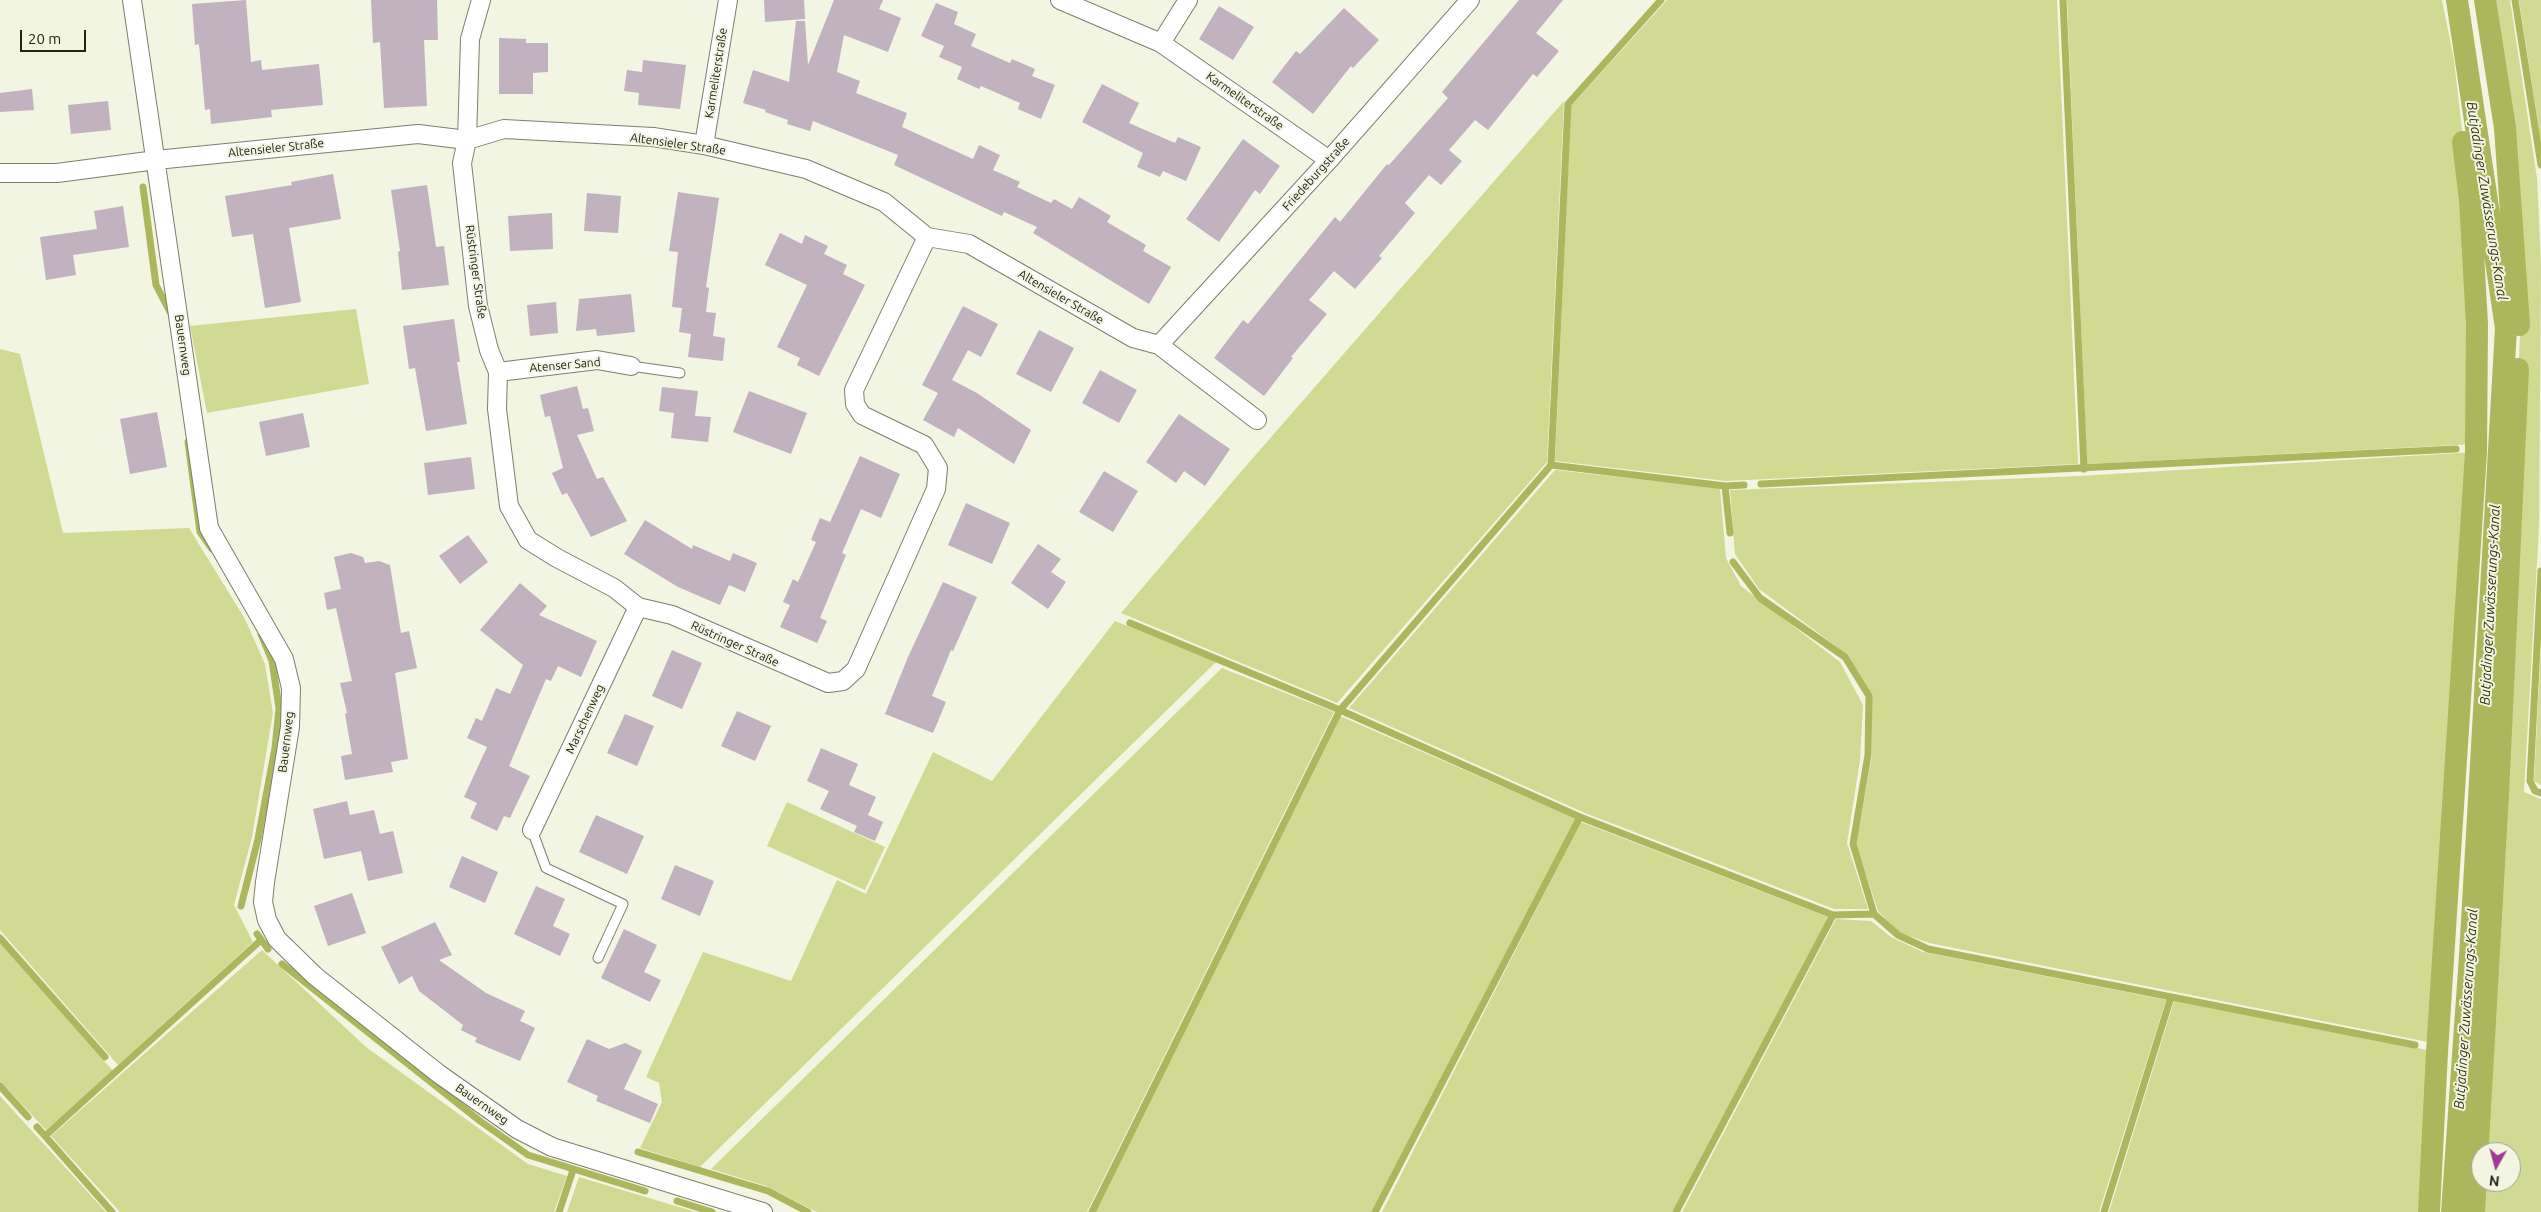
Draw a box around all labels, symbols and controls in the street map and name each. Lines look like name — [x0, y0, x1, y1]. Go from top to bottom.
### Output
scale bar — [22, 20, 89, 52]
street label: Karmeliterstraße — [702, 27, 730, 119]
text: 20 m — [28, 30, 61, 47]
street label: Karmeliterstraße — [1203, 69, 1287, 133]
water label: Butjadinger Zuwässerungs-Kanal — [2463, 100, 2511, 302]
street label: Altensieler Straße — [629, 130, 727, 158]
street label: Friedeburgstraße — [1279, 134, 1353, 214]
street label: Altensieler Straße — [227, 136, 325, 160]
street label: Rüstringer Straße — [462, 224, 490, 320]
street label: Altensieler Straße — [1016, 267, 1106, 327]
street label: Bauernweg — [172, 314, 194, 376]
street label: Atenser Sand — [529, 355, 601, 375]
water label: Butjadinger Zuwässerungs-Kanal — [2476, 504, 2504, 706]
street label: Rüstringer Straße — [689, 618, 781, 670]
street label: Marschenweg — [563, 682, 607, 756]
street label: Bauernweg — [275, 711, 297, 773]
water label: Butjadinger Zuwässerungs-Kanal — [2451, 908, 2481, 1110]
street label: Bauernweg — [453, 1080, 511, 1128]
north arrow — [2471, 1142, 2521, 1192]
text: N — [2488, 1172, 2500, 1189]

